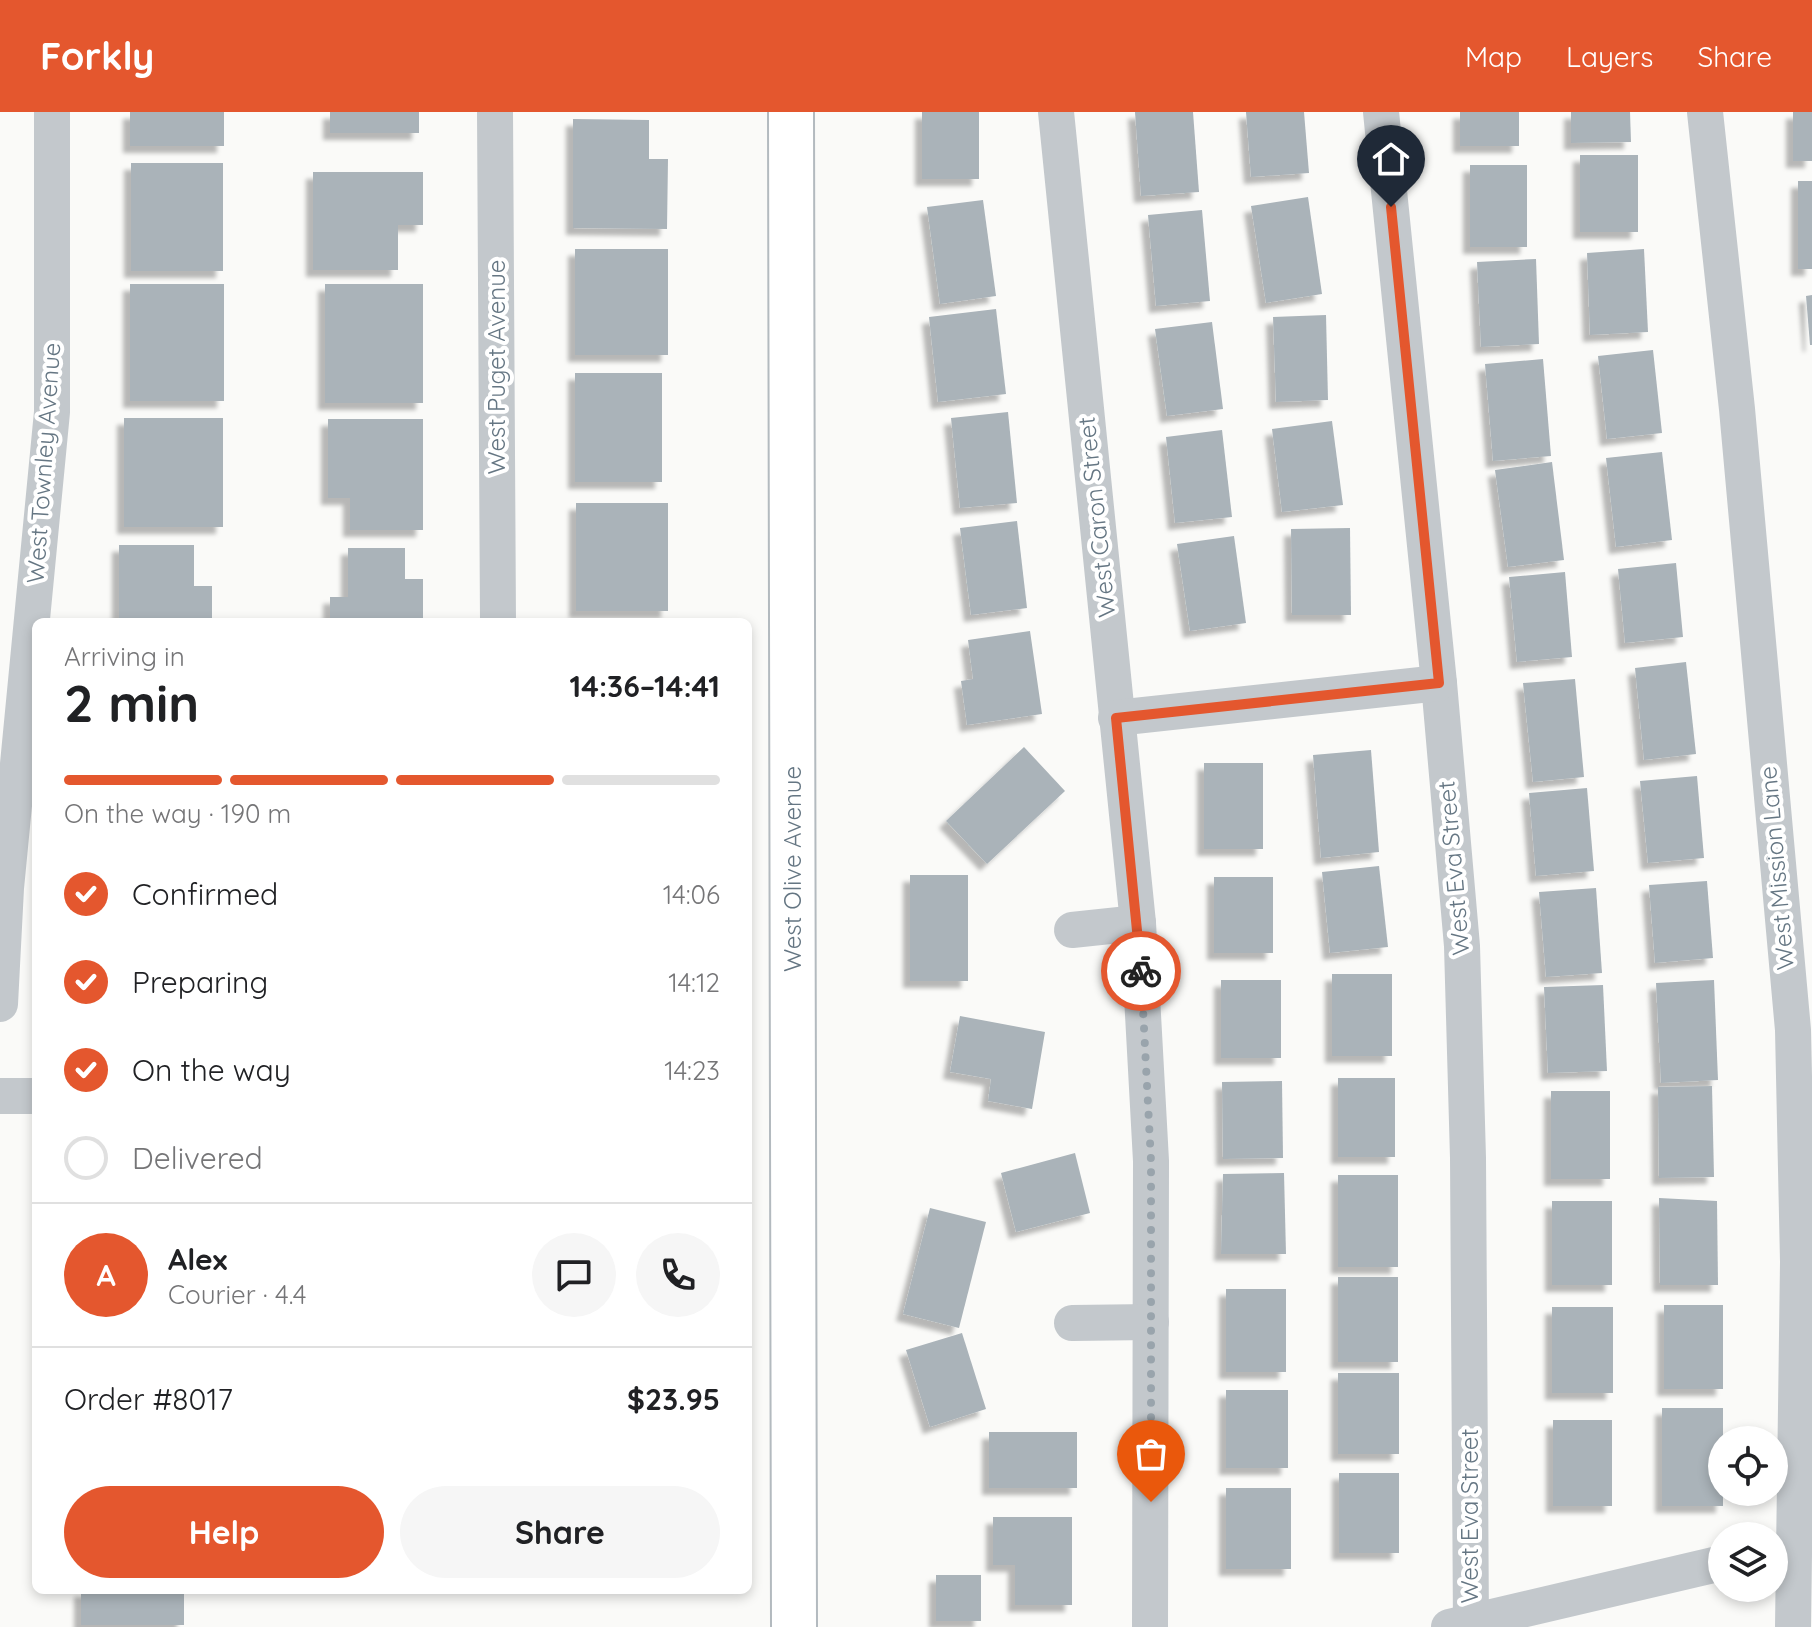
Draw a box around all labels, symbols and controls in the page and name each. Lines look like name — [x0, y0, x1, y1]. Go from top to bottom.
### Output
text: Forkly — [40, 32, 154, 80]
text: Map — [1465, 39, 1522, 74]
text: Layers — [1566, 39, 1653, 74]
text: Share — [1697, 39, 1772, 74]
pin — [1357, 125, 1425, 207]
icon: home — [1369, 137, 1413, 181]
street label: West Puget Avenue — [481, 260, 511, 474]
street label: West Townley Avenue — [20, 342, 66, 584]
street label: West Caron Street — [1071, 415, 1121, 619]
text: Arriving in — [64, 640, 185, 673]
text: 14:36–14:41 — [570, 667, 720, 705]
text: 2 min — [64, 670, 199, 735]
street label: West Mission Lane — [1752, 765, 1800, 971]
street label: West Olive Avenue — [777, 766, 807, 972]
street label: West Eva Street — [1430, 780, 1476, 957]
text: On the way · 190 m — [64, 797, 291, 830]
icon: check — [64, 872, 108, 916]
text: Confirmed — [132, 875, 278, 913]
text: 14:06 — [663, 878, 720, 911]
courier — [1101, 931, 1181, 1011]
icon: bike — [1119, 949, 1163, 993]
icon: check — [64, 960, 108, 1004]
text: Preparing — [132, 963, 268, 1001]
text: 14:12 — [668, 966, 720, 999]
icon: check — [64, 1048, 108, 1092]
text: On the way — [132, 1051, 291, 1089]
text: 14:23 — [664, 1054, 720, 1087]
text: Delivered — [132, 1139, 263, 1177]
button: chat — [532, 1233, 616, 1317]
button: phone — [636, 1233, 720, 1317]
text: Alex — [168, 1240, 227, 1278]
text: A — [96, 1256, 116, 1294]
text: Courier · 4.4 — [168, 1278, 306, 1311]
text: Order #8017 — [64, 1380, 233, 1418]
text: $23.95 — [627, 1380, 720, 1418]
pin — [1117, 1420, 1185, 1502]
map controls — [1708, 1426, 1788, 1602]
button: locate — [1708, 1426, 1788, 1506]
street label: West Eva Street — [1454, 1429, 1484, 1603]
icon: bag — [1129, 1432, 1173, 1476]
button: Help — [64, 1486, 384, 1578]
button: Share — [400, 1486, 720, 1578]
button: layers — [1708, 1522, 1788, 1602]

